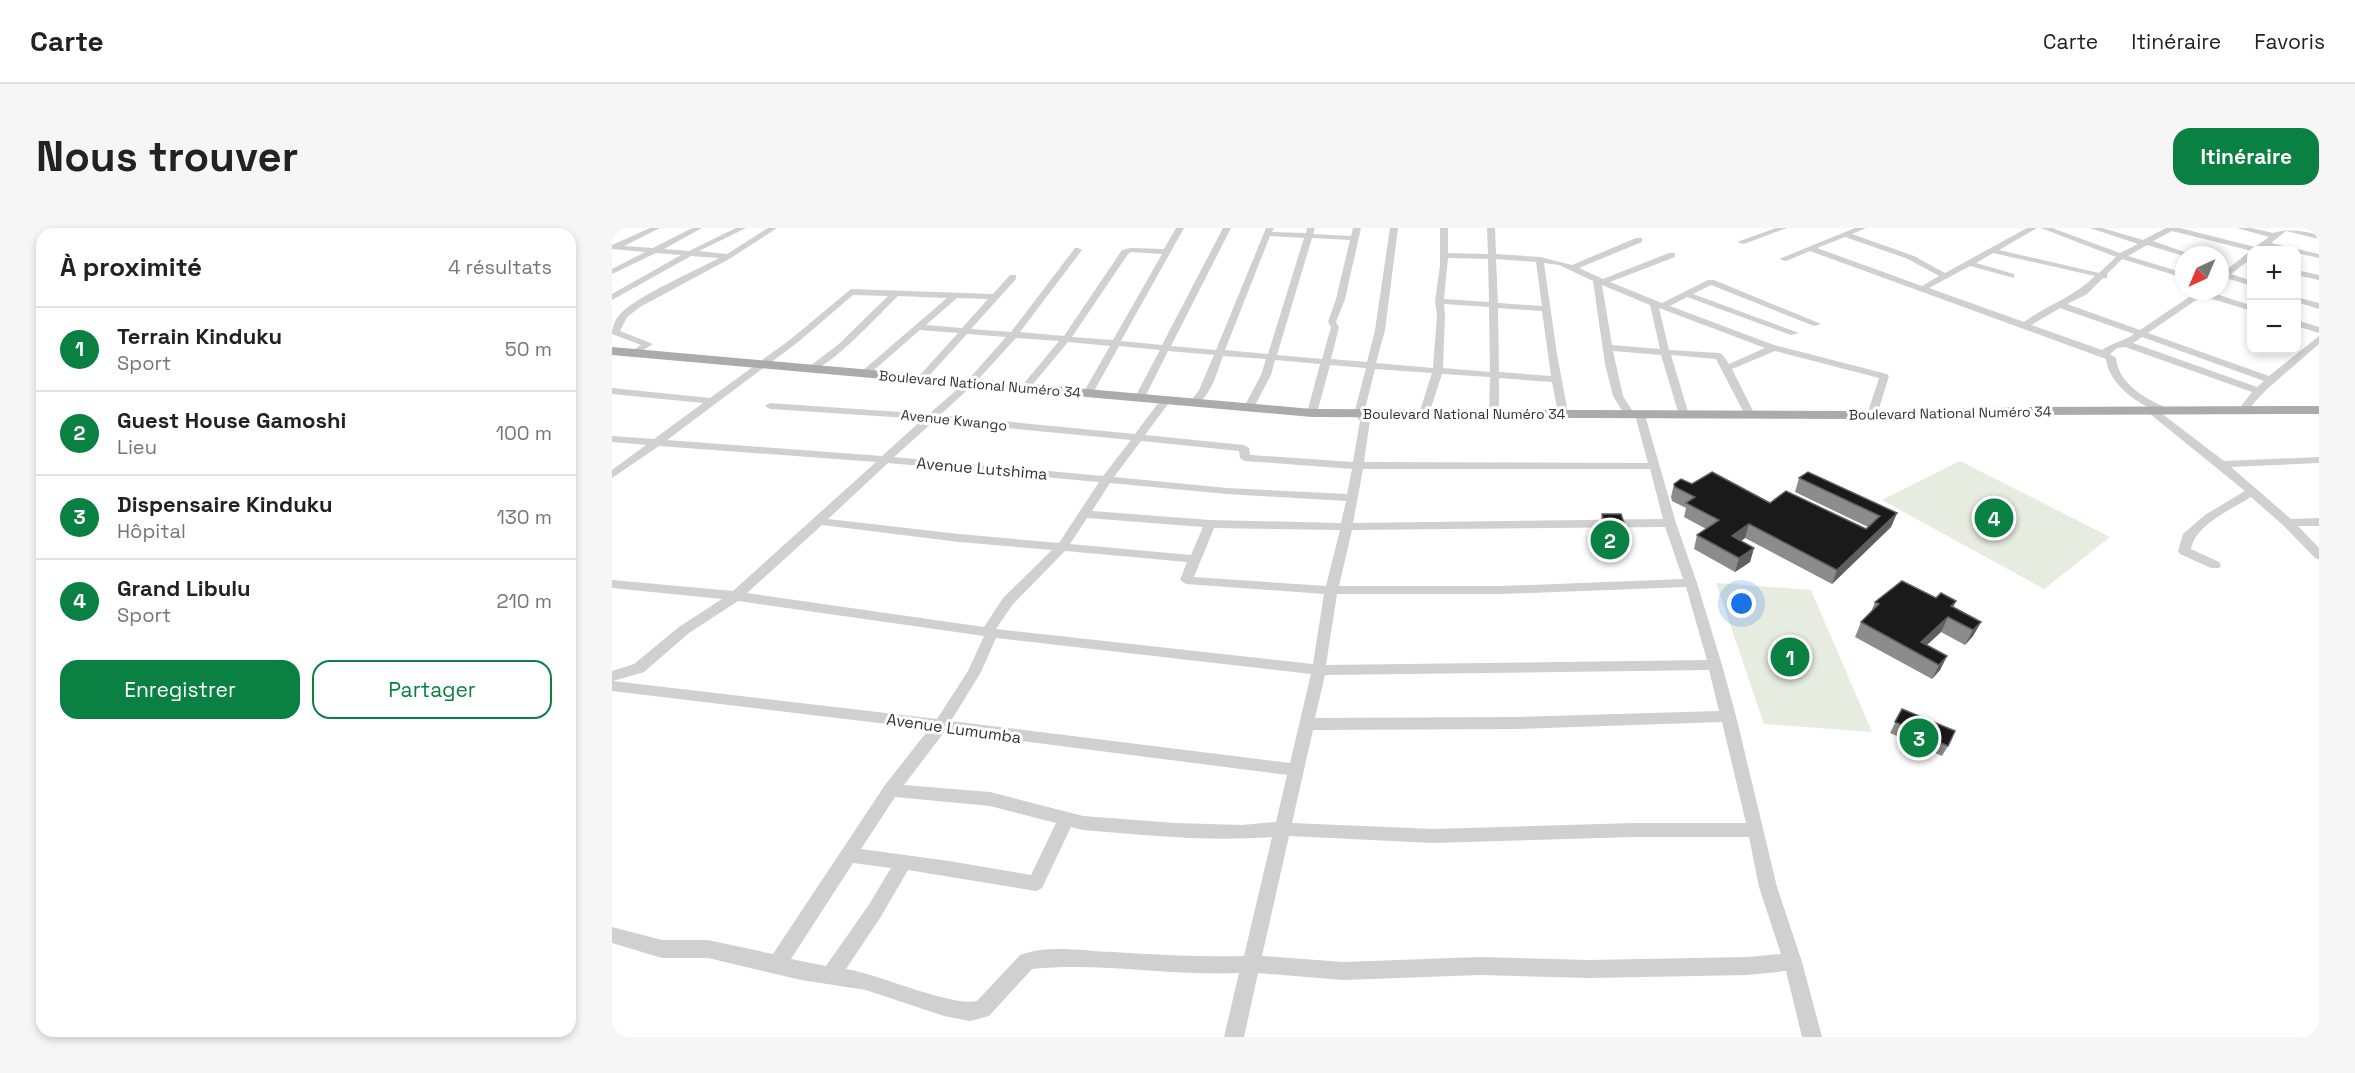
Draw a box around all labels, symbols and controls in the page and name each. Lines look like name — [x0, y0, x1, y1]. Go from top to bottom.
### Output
text: Carte — [30, 23, 104, 59]
text: Carte — [2043, 28, 2098, 55]
text: Itinéraire — [2131, 28, 2221, 55]
text: Favoris — [2254, 28, 2325, 55]
button: Itinéraire — [2173, 128, 2319, 185]
text: Nous trouver — [36, 130, 298, 183]
north arrow — [2175, 246, 2229, 300]
map controls — [2247, 246, 2301, 354]
button: + — [2247, 246, 2301, 300]
text: À proximité — [60, 250, 202, 284]
text: 4 résultats — [448, 254, 552, 280]
button: − — [2247, 300, 2301, 354]
text: Terrain Kinduku — [117, 322, 282, 350]
text: 1 — [75, 336, 84, 362]
text: 50 m — [505, 336, 552, 362]
text: Sport — [117, 350, 171, 376]
street label: Boulevard National Numéro 34 — [878, 366, 1082, 402]
street label: Boulevard National Numéro 34 — [1849, 402, 2052, 424]
street label: Avenue Kwango — [900, 405, 1008, 435]
street label: Boulevard National Numéro 34 — [1363, 405, 1566, 423]
text: Guest House Gamoshi — [117, 406, 346, 434]
text: 2 — [74, 420, 85, 446]
text: 100 m — [496, 420, 552, 446]
text: Lieu — [117, 434, 157, 460]
street label: Avenue Lutshima — [916, 452, 1048, 485]
text: Dispensaire Kinduku — [117, 490, 333, 518]
pin: 4 — [1974, 496, 2014, 540]
text: 3 — [73, 504, 86, 530]
text: 130 m — [496, 504, 552, 530]
text: Hôpital — [117, 518, 186, 544]
pin: 2 — [1590, 518, 1630, 562]
text: Grand Libulu — [117, 574, 251, 602]
text: 4 — [73, 588, 86, 614]
text: 210 m — [496, 588, 552, 614]
your location — [1727, 589, 1756, 618]
text: Sport — [117, 602, 171, 628]
pin: 1 — [1770, 634, 1810, 680]
button: Enregistrer — [60, 660, 300, 719]
button: Partager — [312, 660, 552, 719]
street label: Avenue Lumumba — [885, 709, 1023, 748]
pin: 3 — [1900, 716, 1938, 760]

